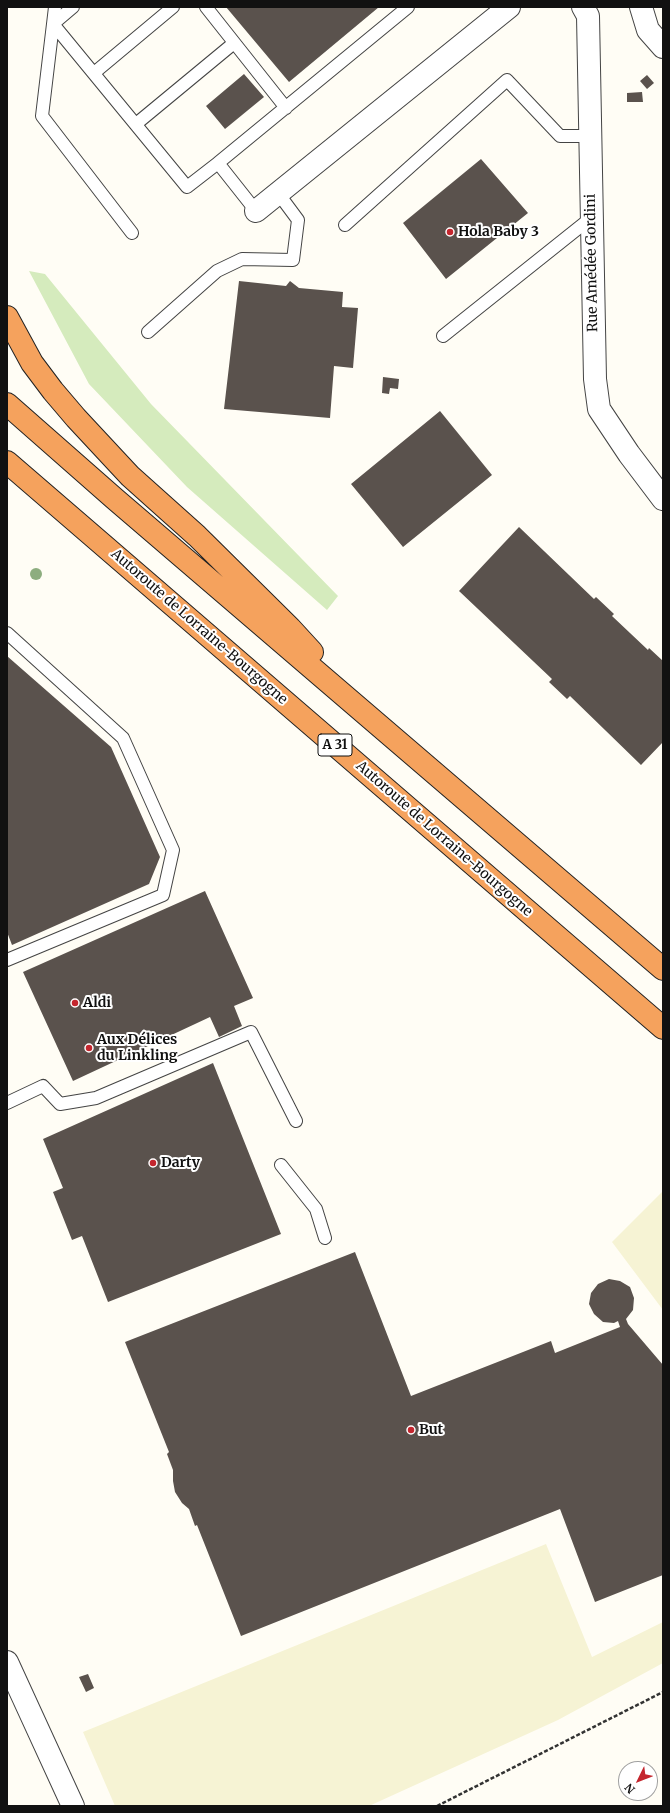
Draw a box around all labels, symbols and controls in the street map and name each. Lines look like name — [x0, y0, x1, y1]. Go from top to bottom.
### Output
street label: Rue Amédée Gordini — [582, 194, 602, 332]
place label: Hola Baby 3 — [458, 224, 539, 240]
marker: Hola Baby 3 — [445, 227, 455, 237]
street label: Autoroute de Lorraine-Bourgogne — [107, 546, 291, 708]
road number: A 31 — [318, 734, 352, 756]
street label: Autoroute de Lorraine-Bourgogne — [352, 758, 536, 920]
place label: Aldi — [83, 995, 111, 1011]
marker: Aldi — [70, 998, 80, 1008]
place label: Aux Délices du Linkling — [97, 1032, 178, 1064]
marker: Aux Délices du Linkling — [84, 1043, 94, 1053]
place label: Darty — [161, 1155, 200, 1171]
marker: Darty — [148, 1158, 158, 1168]
place label: But — [419, 1422, 443, 1438]
marker: But — [406, 1425, 416, 1435]
north arrow — [618, 1761, 658, 1801]
text: N — [622, 1781, 638, 1796]

